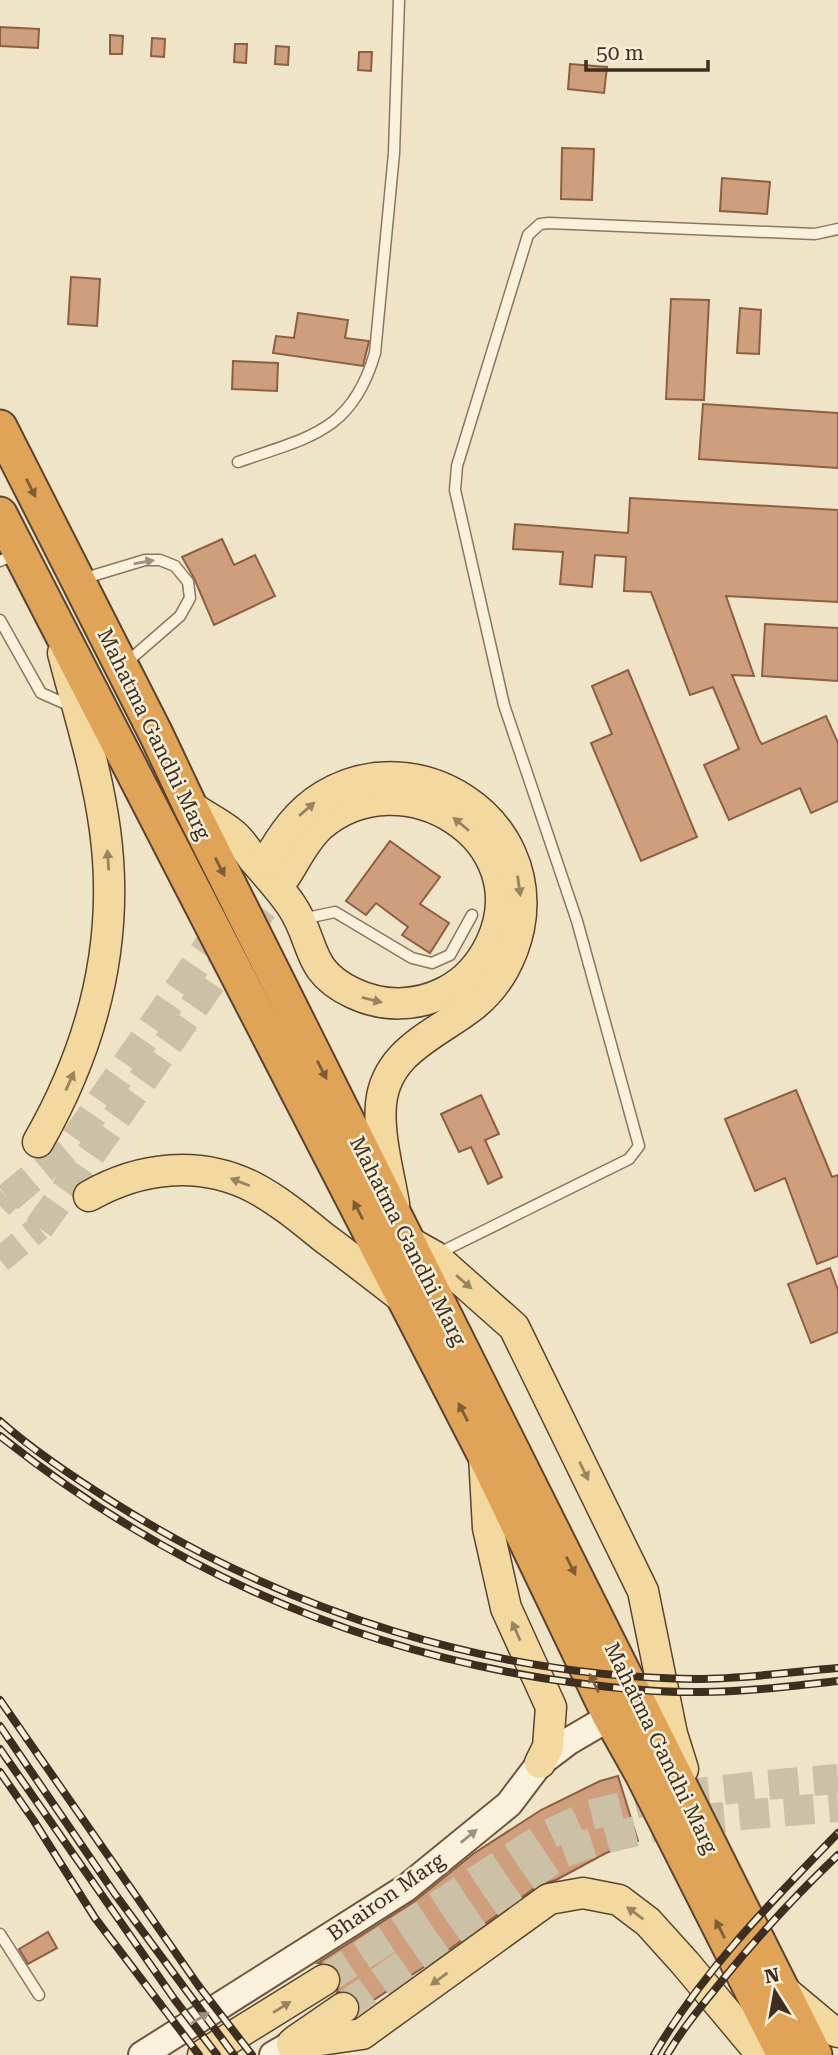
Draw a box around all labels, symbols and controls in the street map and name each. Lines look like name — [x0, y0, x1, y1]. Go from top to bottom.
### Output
scale bar — [586, 28, 708, 72]
text: 50 m — [596, 41, 644, 65]
one-way arrow — [25, 478, 37, 498]
one-way arrow — [133, 556, 155, 567]
street label: Mahatma Gandhi Marg — [92, 625, 216, 843]
one-way arrow — [298, 802, 315, 817]
one-way arrow — [452, 816, 470, 832]
one-way arrow — [102, 848, 113, 870]
one-way arrow — [215, 857, 226, 877]
one-way arrow — [513, 875, 524, 897]
one-way arrow — [361, 995, 383, 1006]
one-way arrow — [317, 1060, 328, 1080]
one-way arrow — [64, 1071, 75, 1092]
street label: Mahatma Gandhi Marg — [345, 1132, 471, 1350]
one-way arrow — [230, 1177, 251, 1188]
one-way arrow — [353, 1199, 365, 1219]
one-way arrow — [455, 1274, 472, 1289]
one-way arrow — [457, 1402, 468, 1422]
one-way arrow — [579, 1461, 590, 1481]
one-way arrow — [566, 1556, 577, 1576]
one-way arrow — [510, 1621, 522, 1641]
street label: Mahatma Gandhi Marg — [599, 1639, 723, 1857]
one-way arrow — [588, 1673, 600, 1693]
one-way arrow — [460, 1829, 478, 1844]
street label: Bhairon Marg — [323, 1848, 449, 1946]
one-way arrow — [627, 1905, 645, 1920]
one-way arrow — [715, 1919, 726, 1939]
north arrow — [740, 1957, 810, 2027]
text: N — [762, 1963, 782, 1988]
one-way arrow — [430, 1971, 448, 1985]
one-way arrow — [273, 2001, 292, 2014]
one-way arrow — [190, 2012, 210, 2025]

